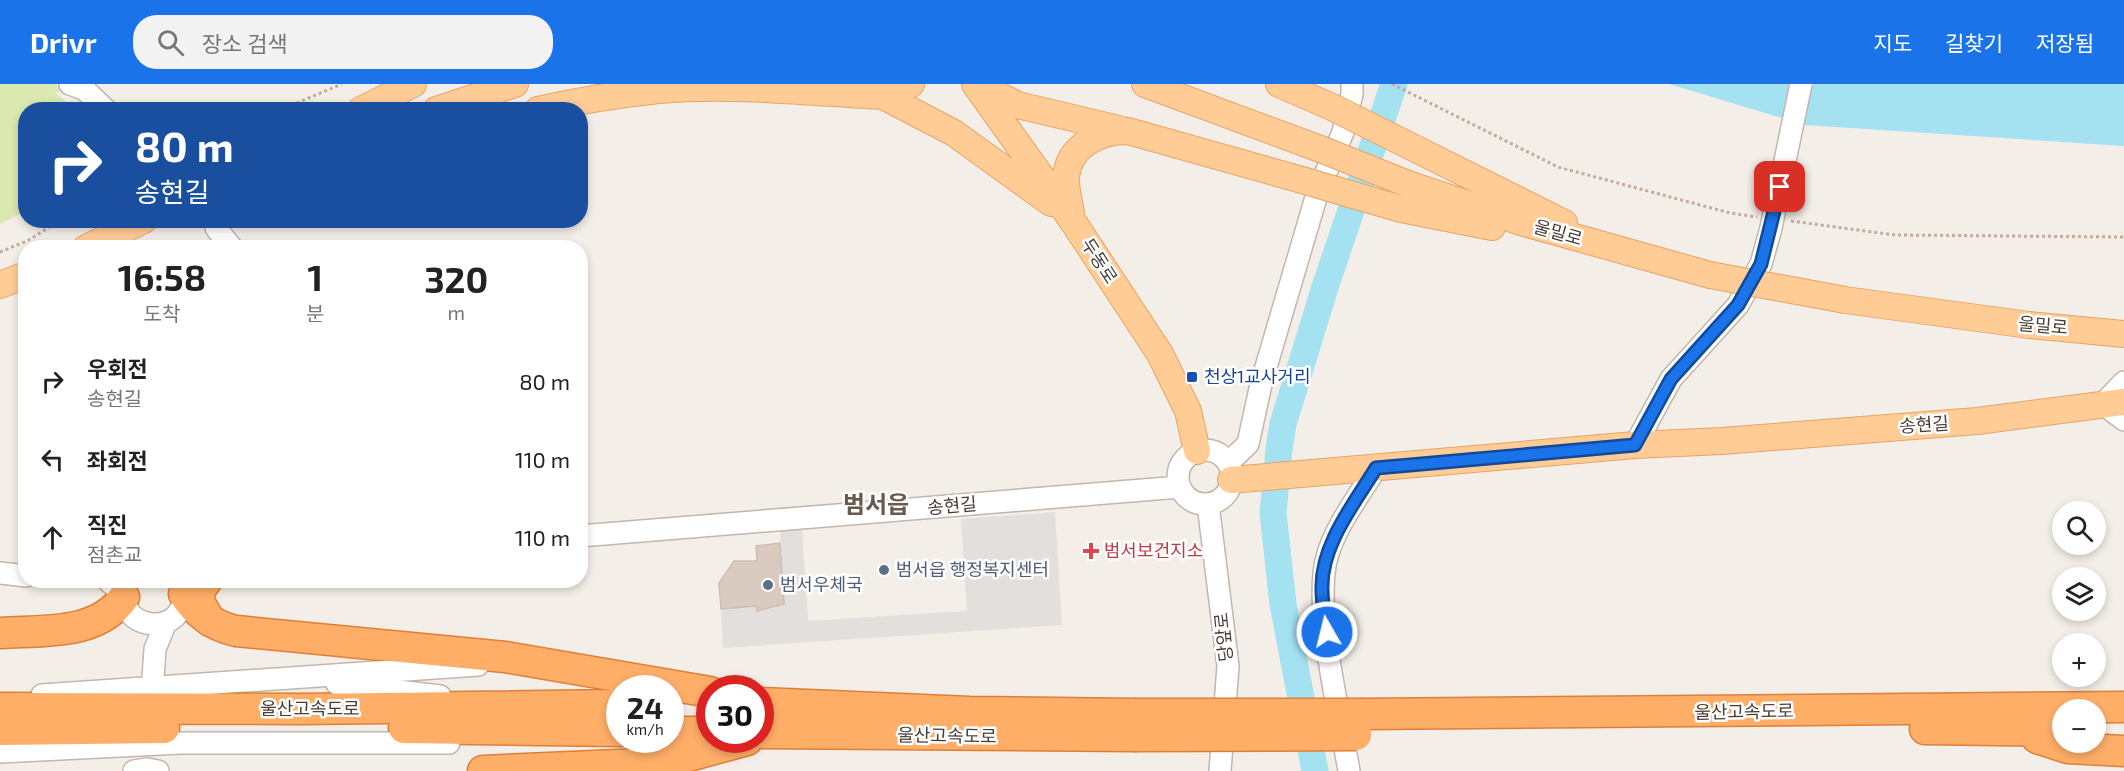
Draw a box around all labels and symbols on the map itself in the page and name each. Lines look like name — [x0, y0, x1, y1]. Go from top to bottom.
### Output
pin — [1754, 161, 1805, 212]
street label: 울밀로 — [1531, 215, 1585, 249]
street label: 두동로 — [1077, 234, 1123, 287]
street label: 울밀로 — [2017, 312, 2069, 338]
place label: 천상1교사거리 — [1204, 365, 1311, 387]
marker: 천상1교사거리 — [1185, 370, 1199, 384]
street label: 송현길 — [1898, 411, 1949, 437]
district label: 범서읍 — [843, 489, 909, 518]
street label: 송현길 — [926, 492, 978, 518]
place label: 범서보건지소 — [1104, 539, 1203, 561]
marker: 범서보건지소 — [1082, 542, 1100, 560]
place label: 범서읍 행정복지센터 — [896, 558, 1049, 580]
marker: 범서읍 행정복지센터 — [877, 563, 891, 577]
place label: 범서우체국 — [780, 573, 863, 595]
marker: 범서우체국 — [761, 578, 775, 592]
position arrow — [1295, 600, 1359, 664]
street label: 당앞로 — [1209, 611, 1237, 663]
speed limit sign: 30 — [696, 675, 774, 753]
street label: 울산고속도로 — [260, 697, 360, 719]
street label: 울산고속도로 — [1694, 699, 1794, 723]
street label: 울산고속도로 — [897, 723, 997, 747]

